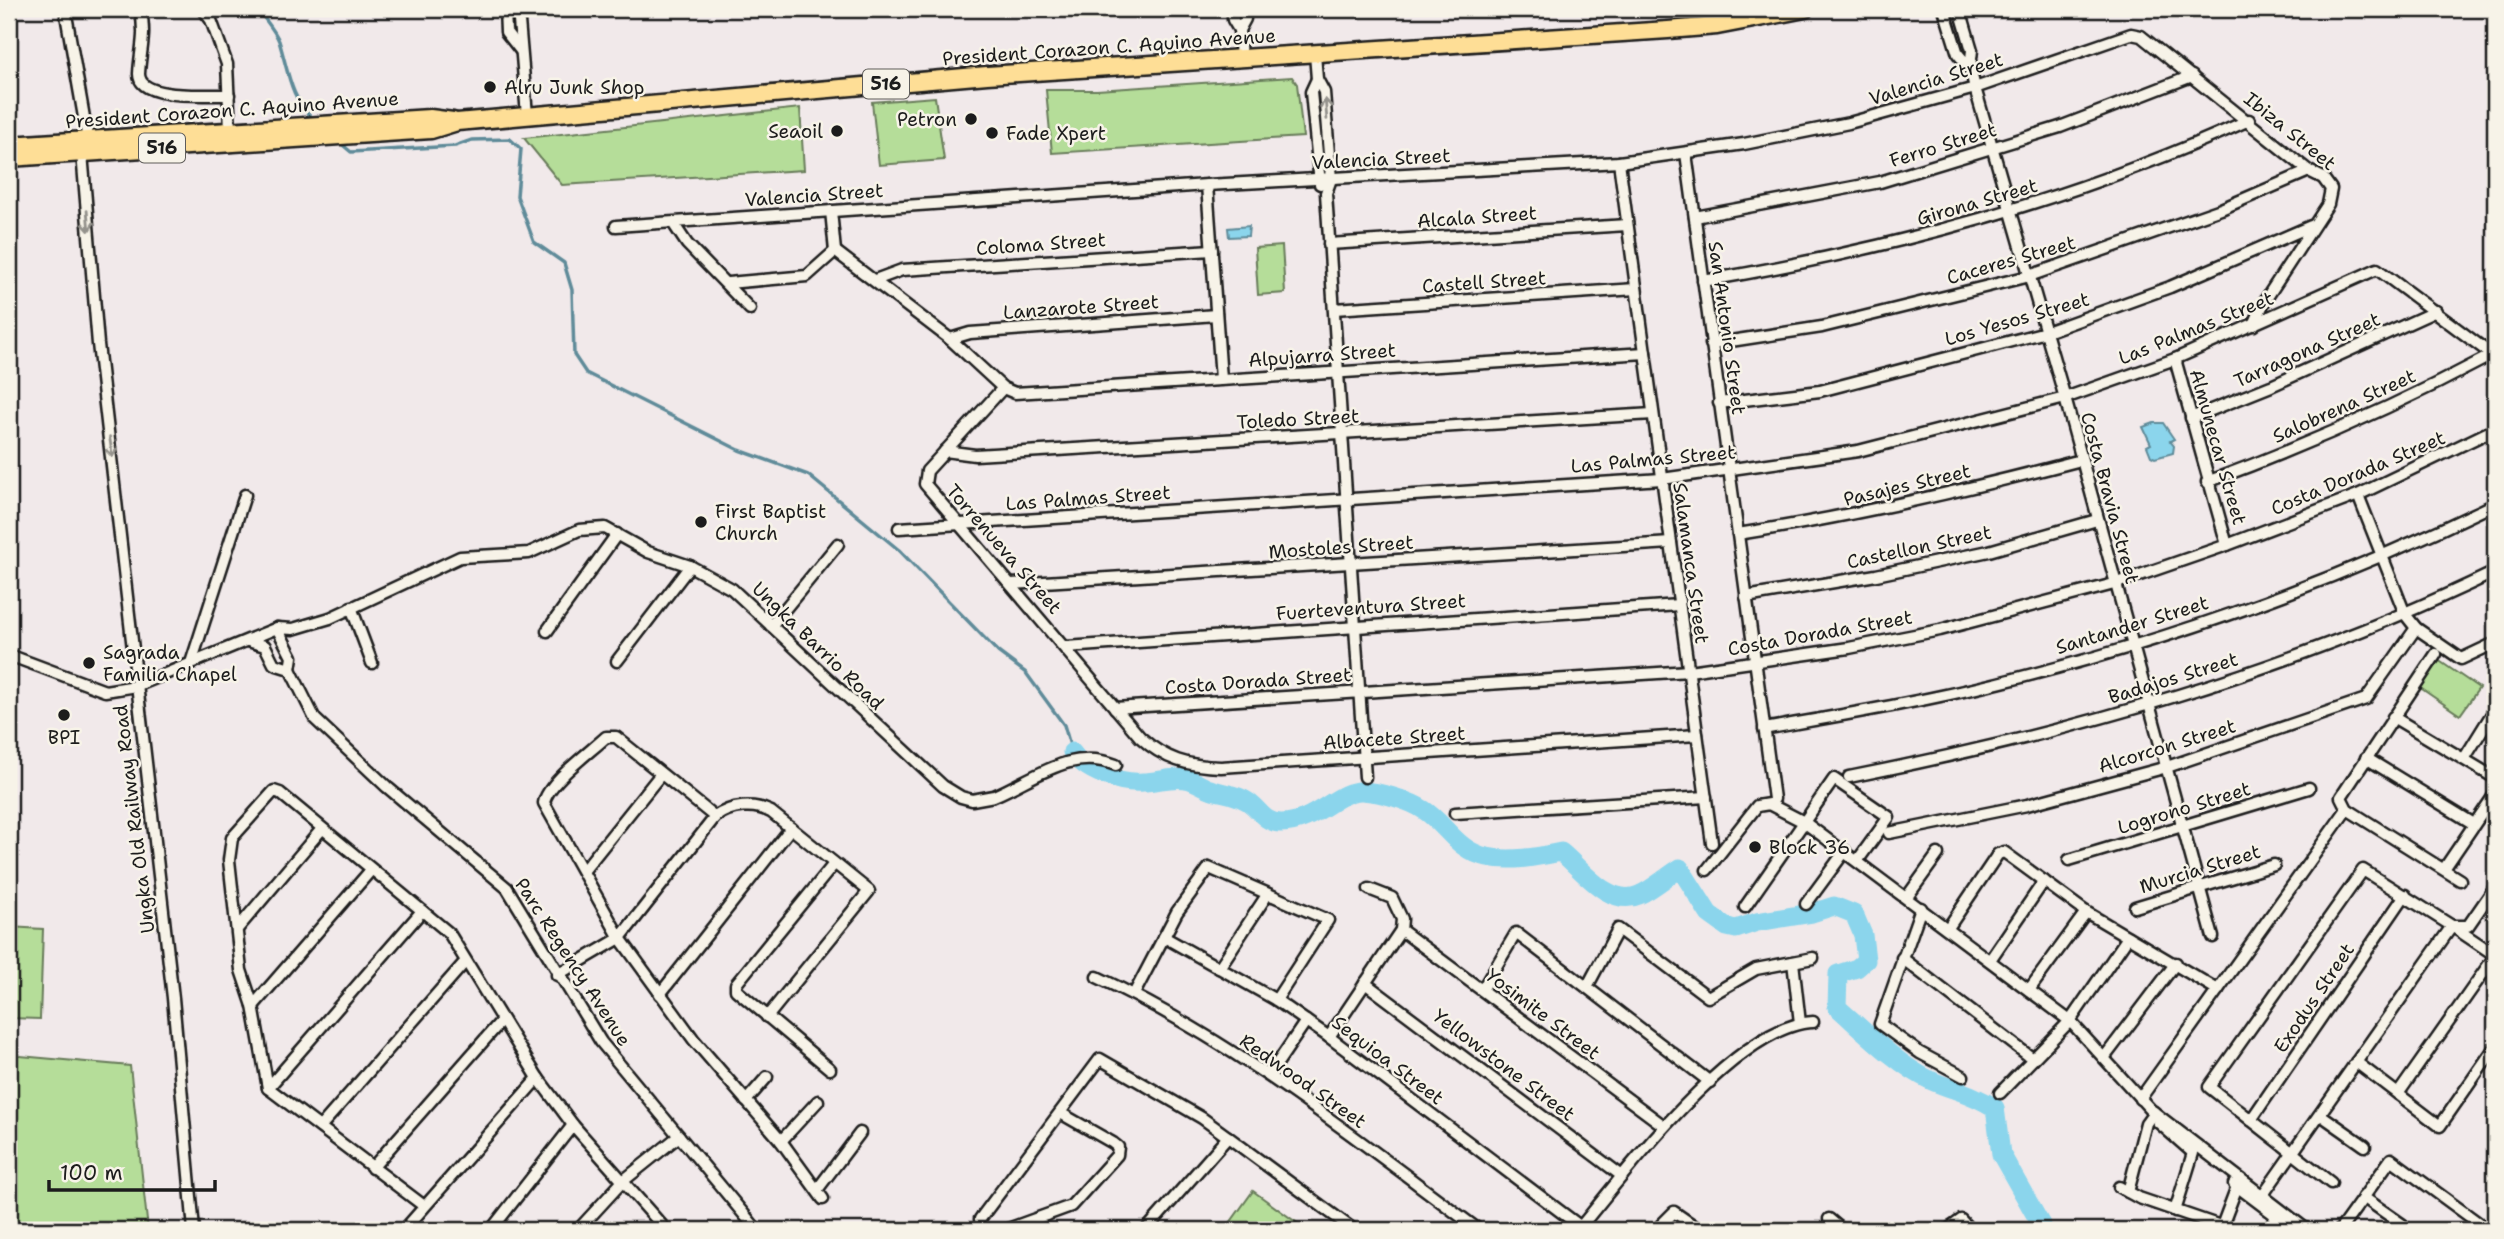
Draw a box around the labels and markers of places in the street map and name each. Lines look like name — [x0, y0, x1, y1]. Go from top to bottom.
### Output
place label: Alru Junk Shop — [504, 75, 644, 100]
marker: Alru Junk Shop — [482, 79, 498, 95]
place label: Petron — [897, 107, 957, 132]
marker: Petron — [963, 111, 979, 127]
place label: Seaoil — [768, 119, 823, 144]
place label: Fade Xpert — [1006, 121, 1106, 146]
marker: Seaoil — [829, 123, 845, 139]
marker: Fade Xpert — [984, 125, 1000, 141]
place label: First Baptist Church — [715, 499, 826, 546]
marker: First Baptist Church — [693, 514, 709, 530]
place label: Sagrada Familia Chapel — [103, 640, 237, 687]
marker: Sagrada Familia Chapel — [81, 655, 97, 671]
marker: BPI — [56, 707, 72, 723]
place label: BPI — [48, 725, 80, 750]
place label: Block 36 — [1769, 835, 1850, 860]
marker: Block 36 — [1747, 839, 1763, 855]

